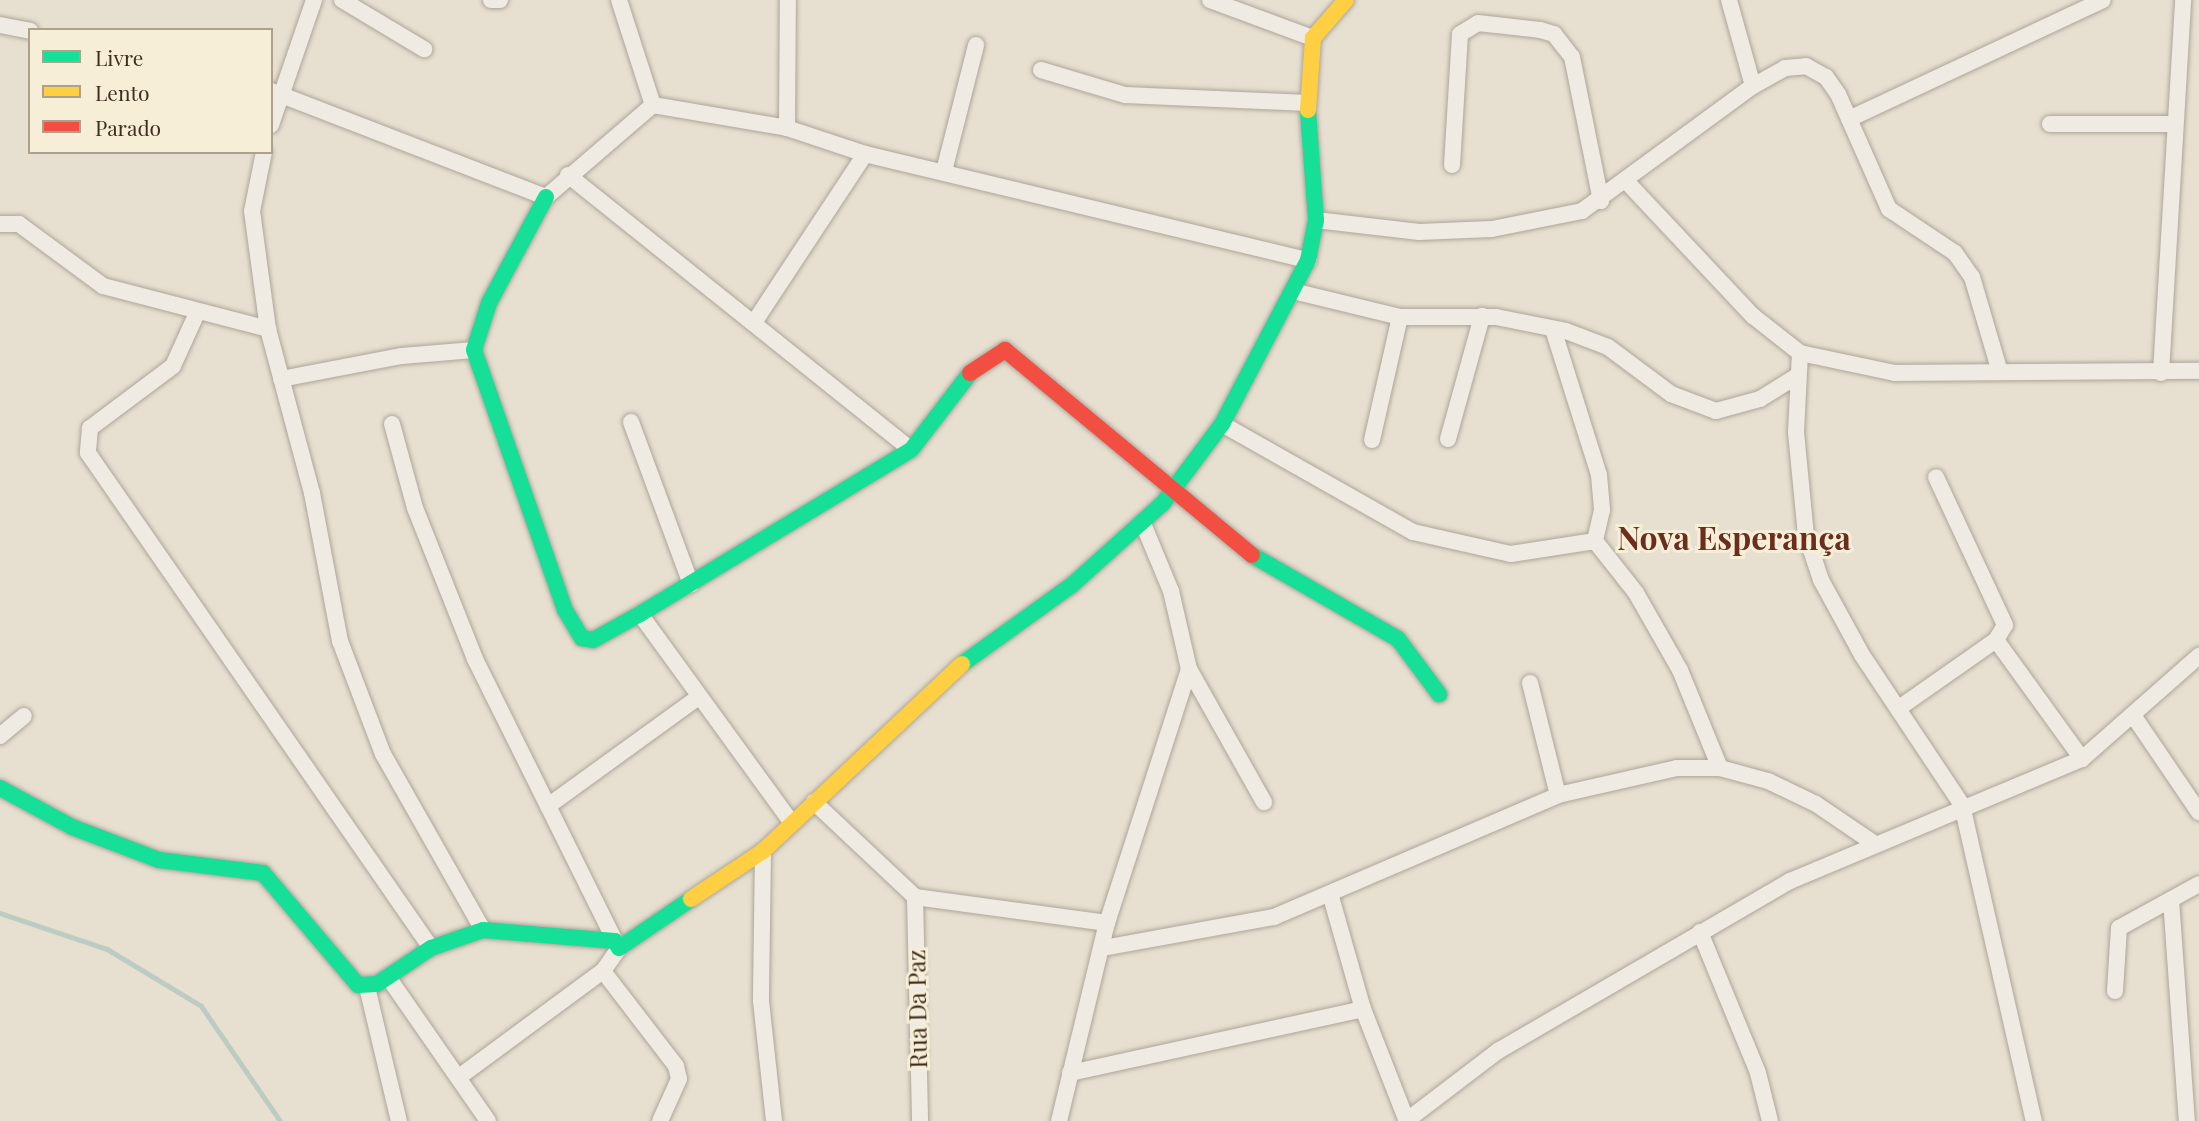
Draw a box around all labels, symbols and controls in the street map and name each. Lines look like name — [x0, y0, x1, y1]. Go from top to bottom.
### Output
legend — [28, 28, 273, 154]
text: Livre — [95, 43, 143, 71]
text: Lento — [95, 78, 149, 106]
text: Parado — [95, 113, 161, 141]
district label: Nova Esperança — [1617, 518, 1851, 556]
street label: Rua Da Paz — [902, 949, 932, 1069]

